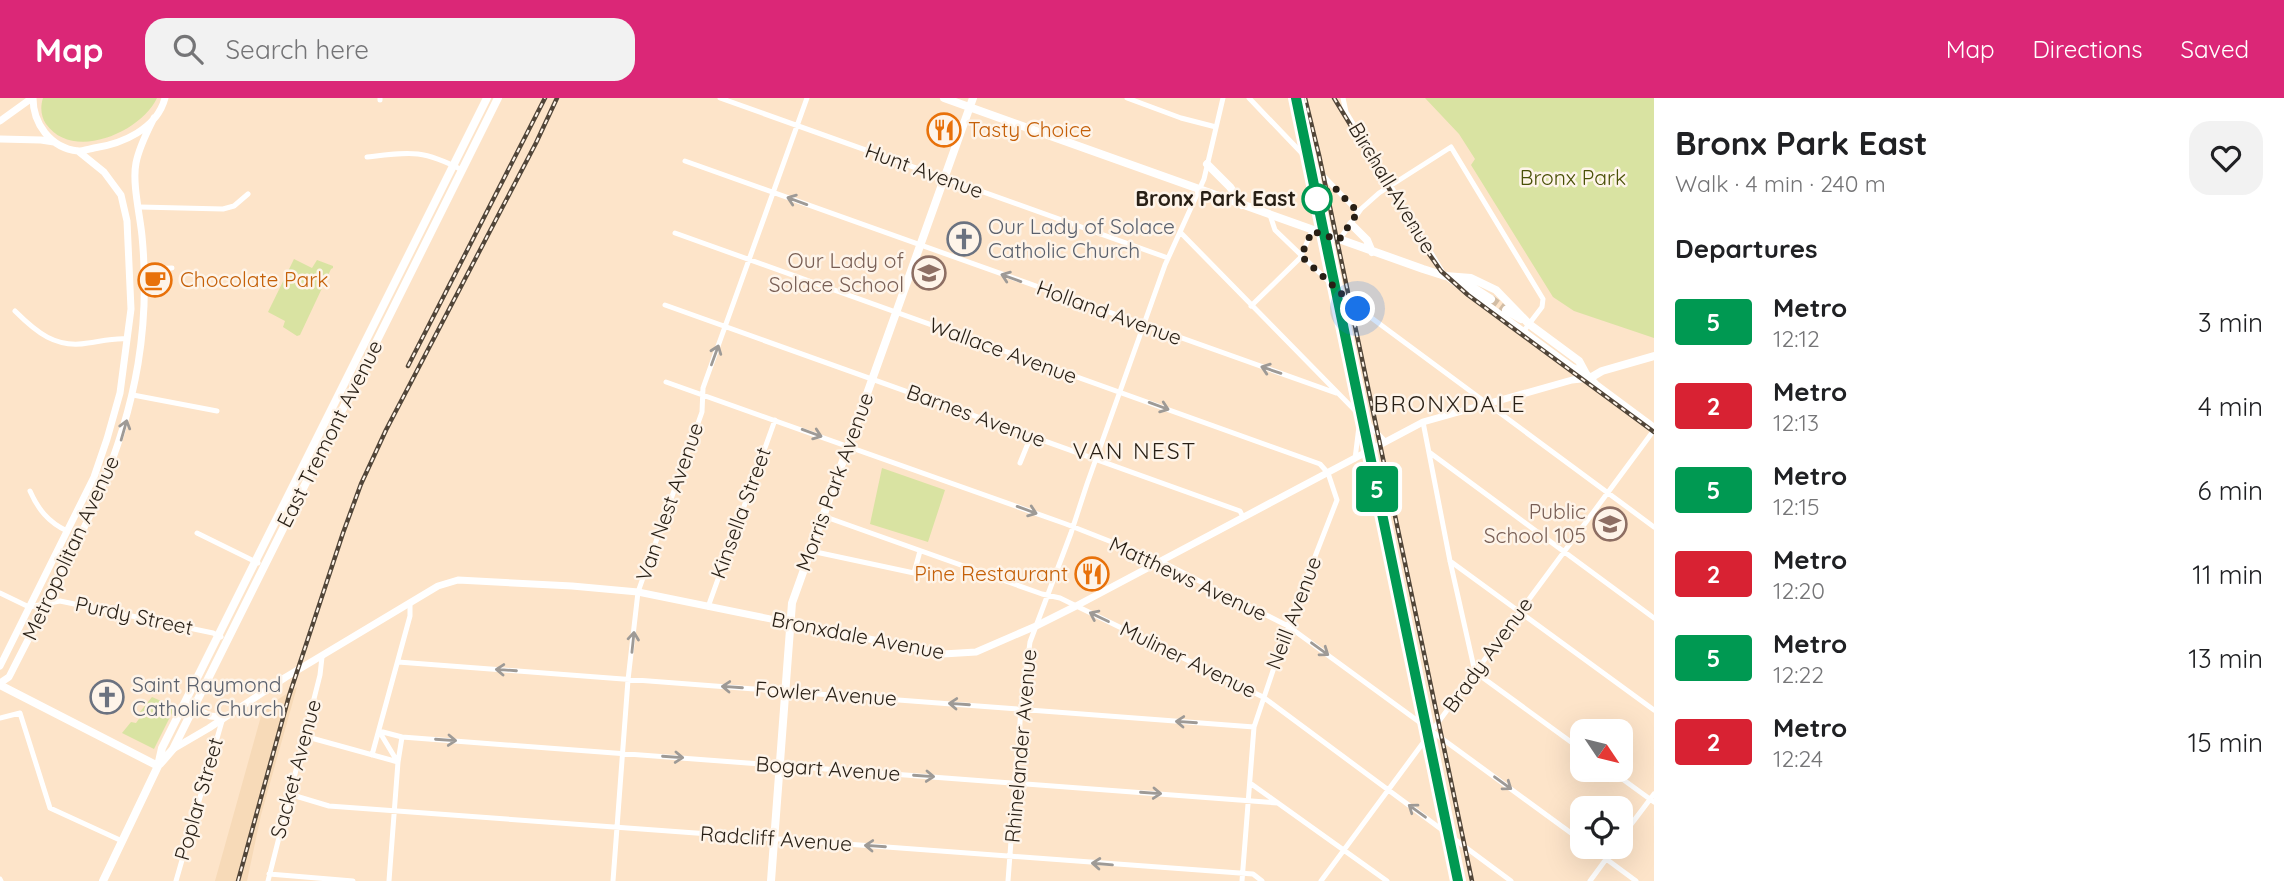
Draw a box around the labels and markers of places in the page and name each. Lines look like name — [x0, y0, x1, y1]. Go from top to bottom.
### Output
restaurant icon: Tasty Choice — [925, 111, 963, 149]
place label: Tasty Choice — [968, 116, 1092, 142]
marker: Bronx Park East — [1302, 184, 1332, 214]
place label: Bronx Park East — [1135, 185, 1296, 211]
place label: Our Lady of Solace Catholic Church — [988, 213, 1175, 263]
church icon: Our Lady of Solace Catholic Church — [945, 220, 983, 258]
place label: Our Lady of Solace School — [769, 247, 904, 297]
school or university icon: Our Lady of Solace School — [910, 254, 948, 292]
cafe icon: Chocolate Park — [136, 261, 174, 299]
place label: Chocolate Park — [180, 266, 329, 292]
place label: Public School 105 — [1484, 498, 1586, 548]
school or university icon: Public School 105 — [1591, 505, 1629, 543]
restaurant icon: Pine Restaurant — [1073, 555, 1111, 593]
place label: Pine Restaurant — [914, 560, 1068, 586]
place label: Saint Raymond Catholic Church — [132, 671, 284, 721]
church icon: Saint Raymond Catholic Church — [88, 678, 126, 716]

